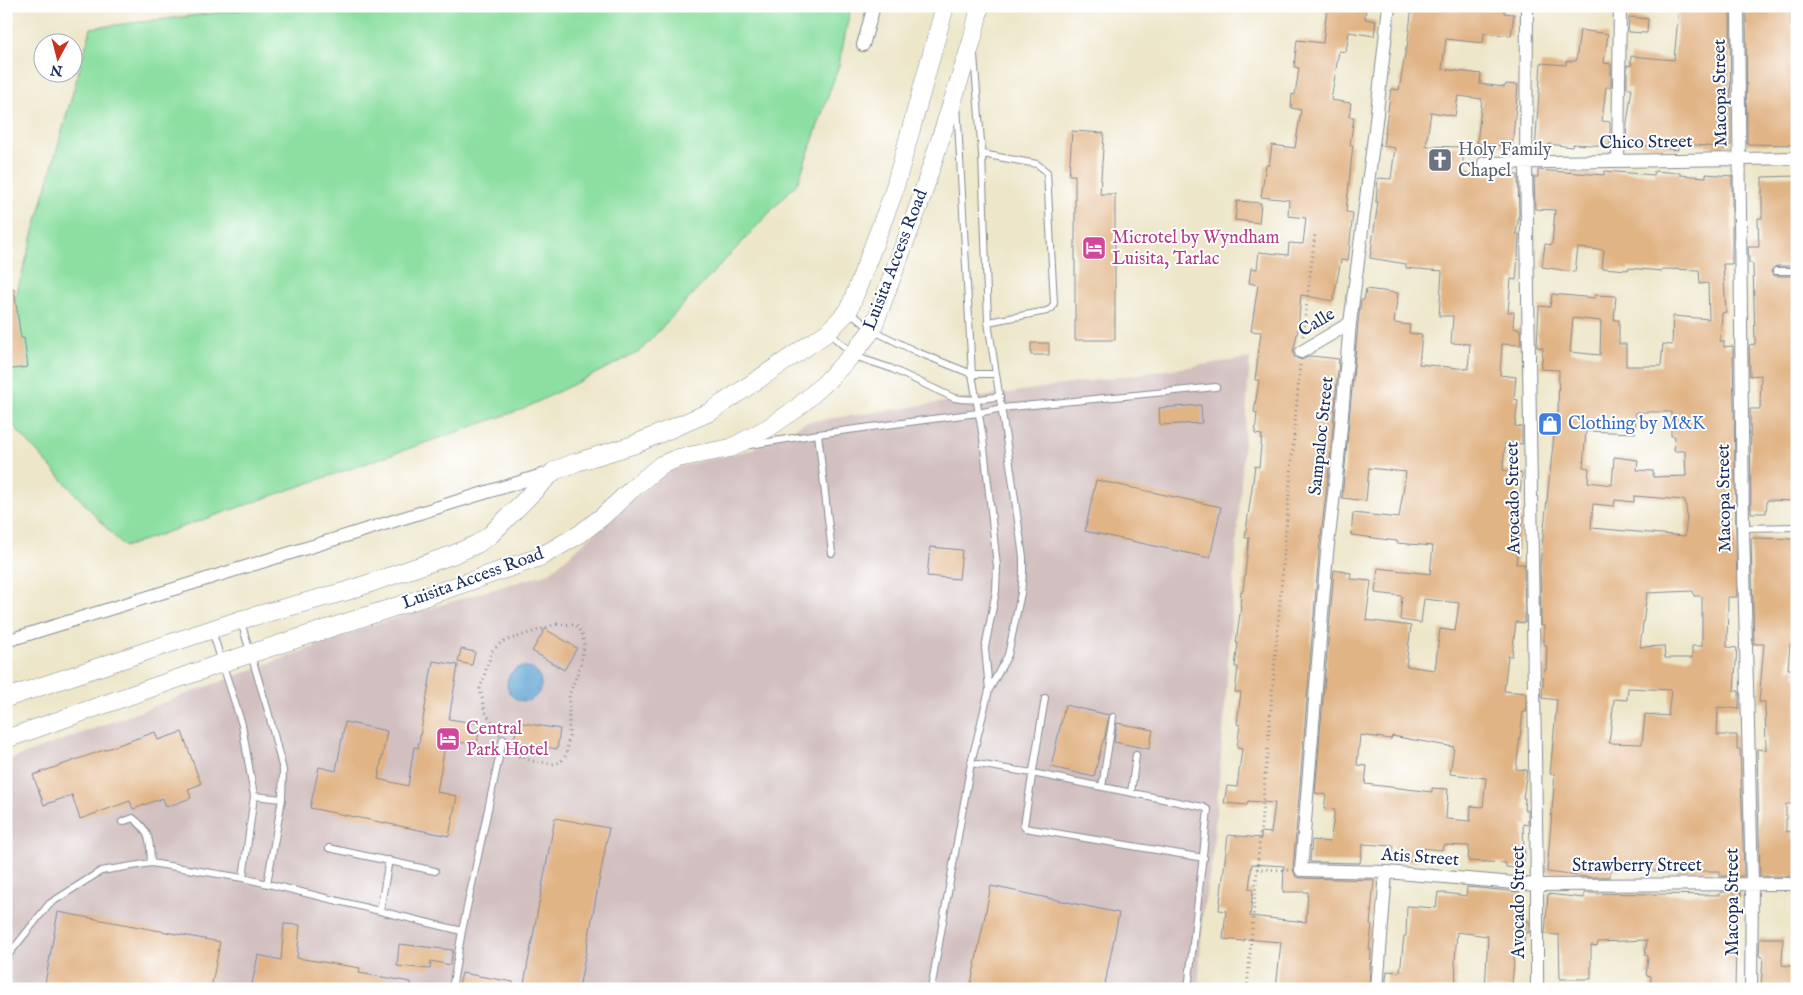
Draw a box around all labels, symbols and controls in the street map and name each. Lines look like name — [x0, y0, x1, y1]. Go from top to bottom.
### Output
north arrow — [32, 32, 82, 82]
street label: Macopa Street — [1709, 39, 1733, 147]
text: N — [49, 60, 65, 80]
street label: Chico Street — [1599, 131, 1693, 155]
place label: Holy Family Chapel — [1458, 139, 1552, 183]
church icon: Holy Family Chapel — [1427, 147, 1453, 173]
street label: Luisita Access Road — [859, 186, 934, 334]
place label: Microtel by Wyndham Luisita, Tarlac — [1112, 227, 1280, 271]
hotel icon: Microtel by Wyndham Luisita, Tarlac — [1081, 235, 1107, 261]
street label: Calle — [1294, 303, 1340, 343]
street label: Sampaloc Street — [1304, 375, 1340, 497]
shop icon: Clothing by M&K — [1537, 411, 1563, 437]
place label: Clothing by M&K — [1568, 413, 1706, 436]
street label: Avocado Street — [1502, 441, 1526, 556]
street label: Macopa Street — [1713, 444, 1737, 552]
street label: Luisita Access Road — [399, 543, 547, 615]
place label: Central Park Hotel — [466, 718, 548, 762]
hotel icon: Central Park Hotel — [435, 726, 461, 752]
street label: Atis Street — [1379, 844, 1460, 872]
street label: Avocado Street — [1508, 846, 1531, 959]
street label: Macopa Street — [1722, 848, 1745, 956]
street label: Strawberry Street — [1572, 855, 1702, 878]

